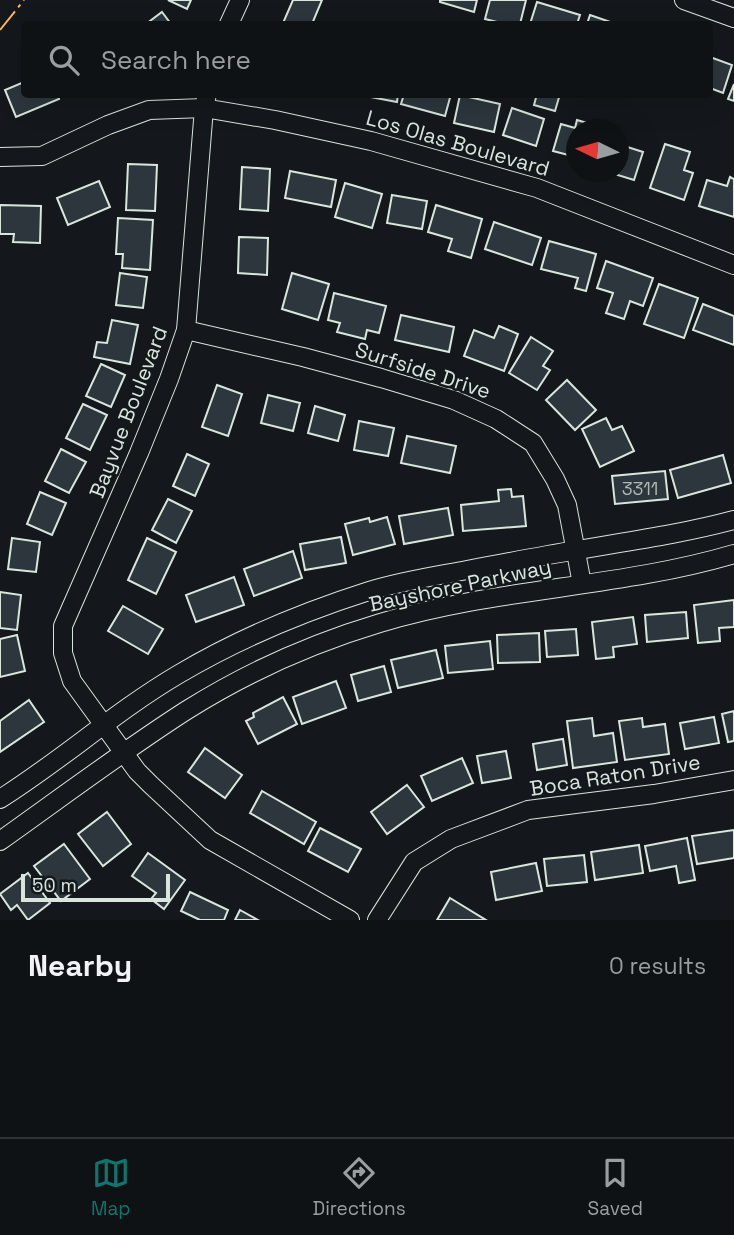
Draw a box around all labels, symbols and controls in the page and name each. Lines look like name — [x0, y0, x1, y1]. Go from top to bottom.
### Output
search box — [21, 21, 713, 98]
icon: search — [45, 41, 83, 79]
text: Search here — [101, 43, 251, 77]
street label: Los Olas Boulevard — [363, 104, 553, 182]
north arrow — [566, 119, 629, 182]
street label: Bayvue Boulevard — [83, 322, 173, 502]
street label: Surfside Drive — [352, 335, 494, 405]
house number: 3311 — [622, 477, 658, 500]
street label: Bayshore Parkway — [366, 552, 554, 618]
street label: Boca Raton Drive — [528, 748, 702, 802]
scale bar — [21, 871, 170, 903]
text: 50 m — [32, 873, 77, 898]
text: Nearby — [28, 946, 132, 985]
text: 0 results — [609, 951, 706, 981]
tab: Map — [91, 1154, 131, 1221]
tab: Directions — [313, 1154, 406, 1221]
tab: Saved — [588, 1154, 643, 1221]

